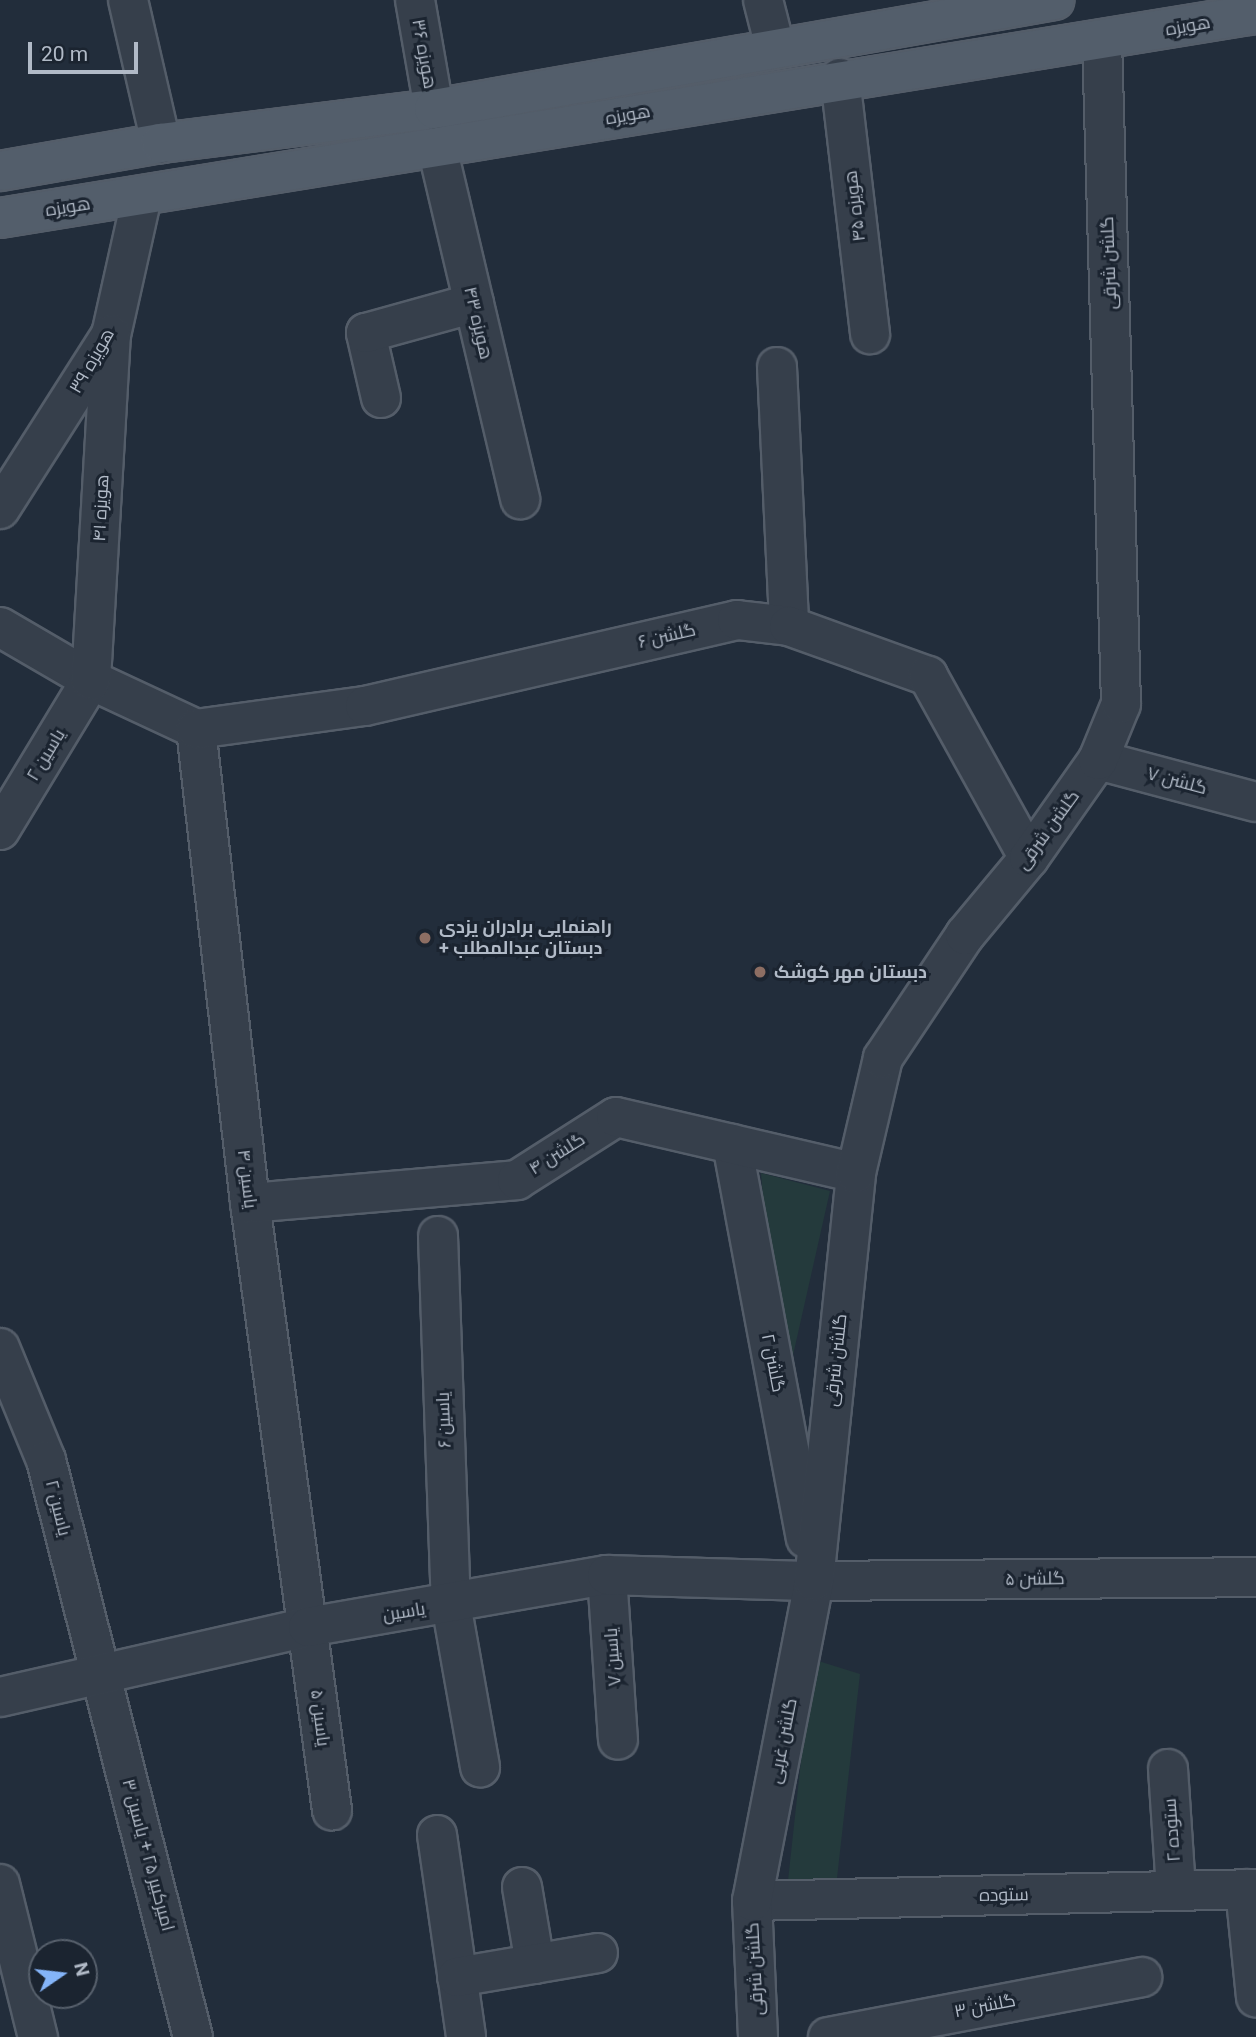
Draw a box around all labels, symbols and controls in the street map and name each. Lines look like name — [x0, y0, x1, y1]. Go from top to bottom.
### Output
street label: هویزه — [1164, 11, 1212, 41]
street label: هویزه ۳۶ — [407, 17, 441, 91]
scale bar — [32, 28, 142, 72]
text: 20 m — [41, 42, 88, 66]
street label: هویزه — [604, 100, 652, 130]
street label: هویزه ۴۵ — [840, 169, 870, 243]
street label: هویزه — [44, 193, 92, 221]
street label: گلشن شرقی — [1097, 216, 1121, 310]
street label: هویزه ۴۳ — [459, 285, 497, 361]
street label: هویزه ۳۹ — [65, 325, 119, 397]
street label: هویزه ۴۱ — [88, 474, 114, 542]
street label: گلشن ۶ — [636, 619, 698, 653]
street label: یاسین ۲ — [22, 725, 70, 785]
street label: گلشن ۷ — [1145, 763, 1209, 799]
street label: گلشن شرقی — [1012, 786, 1084, 874]
place label: راهنمایی برادران یزدی + دبستان عبدالمطلب — [439, 917, 612, 960]
marker: راهنمایی برادران یزدی + دبستان عبدالمطلب — [417, 930, 433, 946]
place label: دبستان مهر کوشک — [774, 961, 927, 983]
marker: دبستان مهر کوشک — [752, 964, 768, 980]
street label: گلشن ۴ — [525, 1128, 589, 1180]
street label: یاسین ۴ — [233, 1148, 261, 1210]
street label: گلشن شرقی — [820, 1313, 852, 1407]
street label: گلشن ۲ — [757, 1332, 789, 1394]
street label: یاسین ۶ — [432, 1392, 456, 1448]
street label: یاسین ۲ — [41, 1478, 75, 1538]
street label: گلشن ۵ — [1005, 1568, 1065, 1590]
street label: یاسین — [381, 1598, 427, 1626]
street label: یاسین ۷ — [600, 1627, 626, 1687]
street label: یاسین ۵ — [306, 1688, 334, 1748]
street label: گلشن غربی — [764, 1696, 802, 1786]
street label: امیرکبیر ۲۵ + یاسین ۳ — [117, 1776, 179, 1934]
street label: ستوده ۲ — [1159, 1797, 1185, 1863]
street label: ستوده — [979, 1884, 1029, 1906]
street label: گلشن شرقی — [742, 1922, 768, 2016]
north arrow — [28, 1939, 98, 2009]
text: N — [69, 1960, 95, 1979]
street label: گلشن ۳ — [952, 1989, 1018, 2023]

